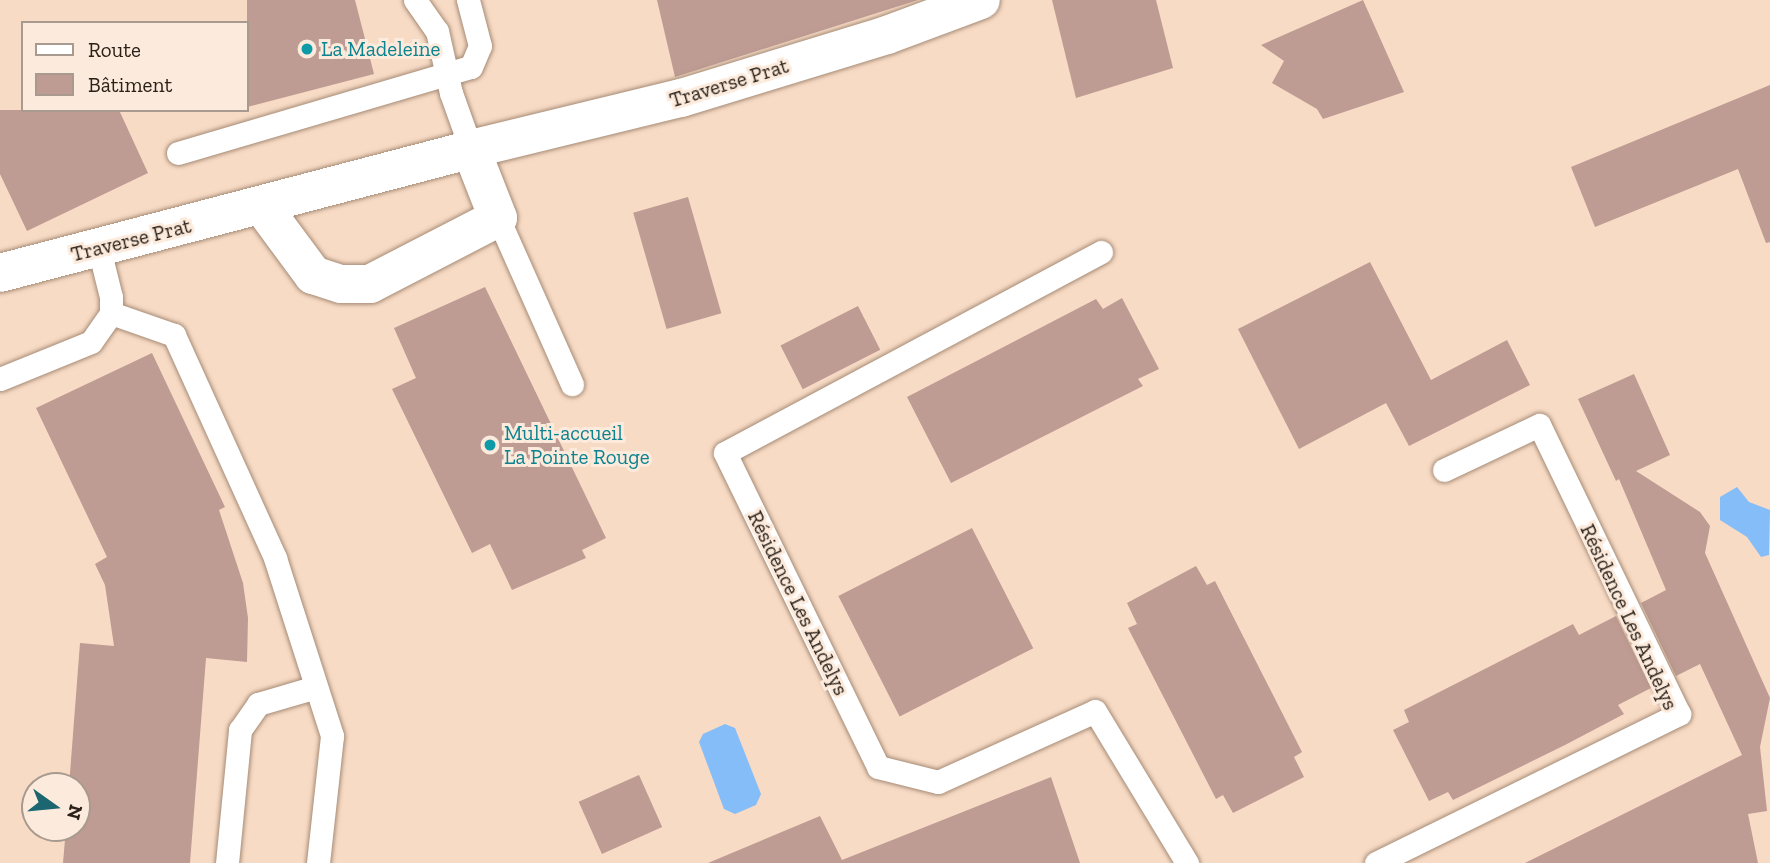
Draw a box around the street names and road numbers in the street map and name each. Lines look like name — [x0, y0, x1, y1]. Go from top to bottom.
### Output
street label: Traverse Prat — [667, 53, 791, 113]
street label: Traverse Prat — [68, 213, 194, 267]
street label: Résidence Les Andelys — [742, 506, 854, 700]
street label: Résidence Les Andelys — [1575, 520, 1683, 714]

